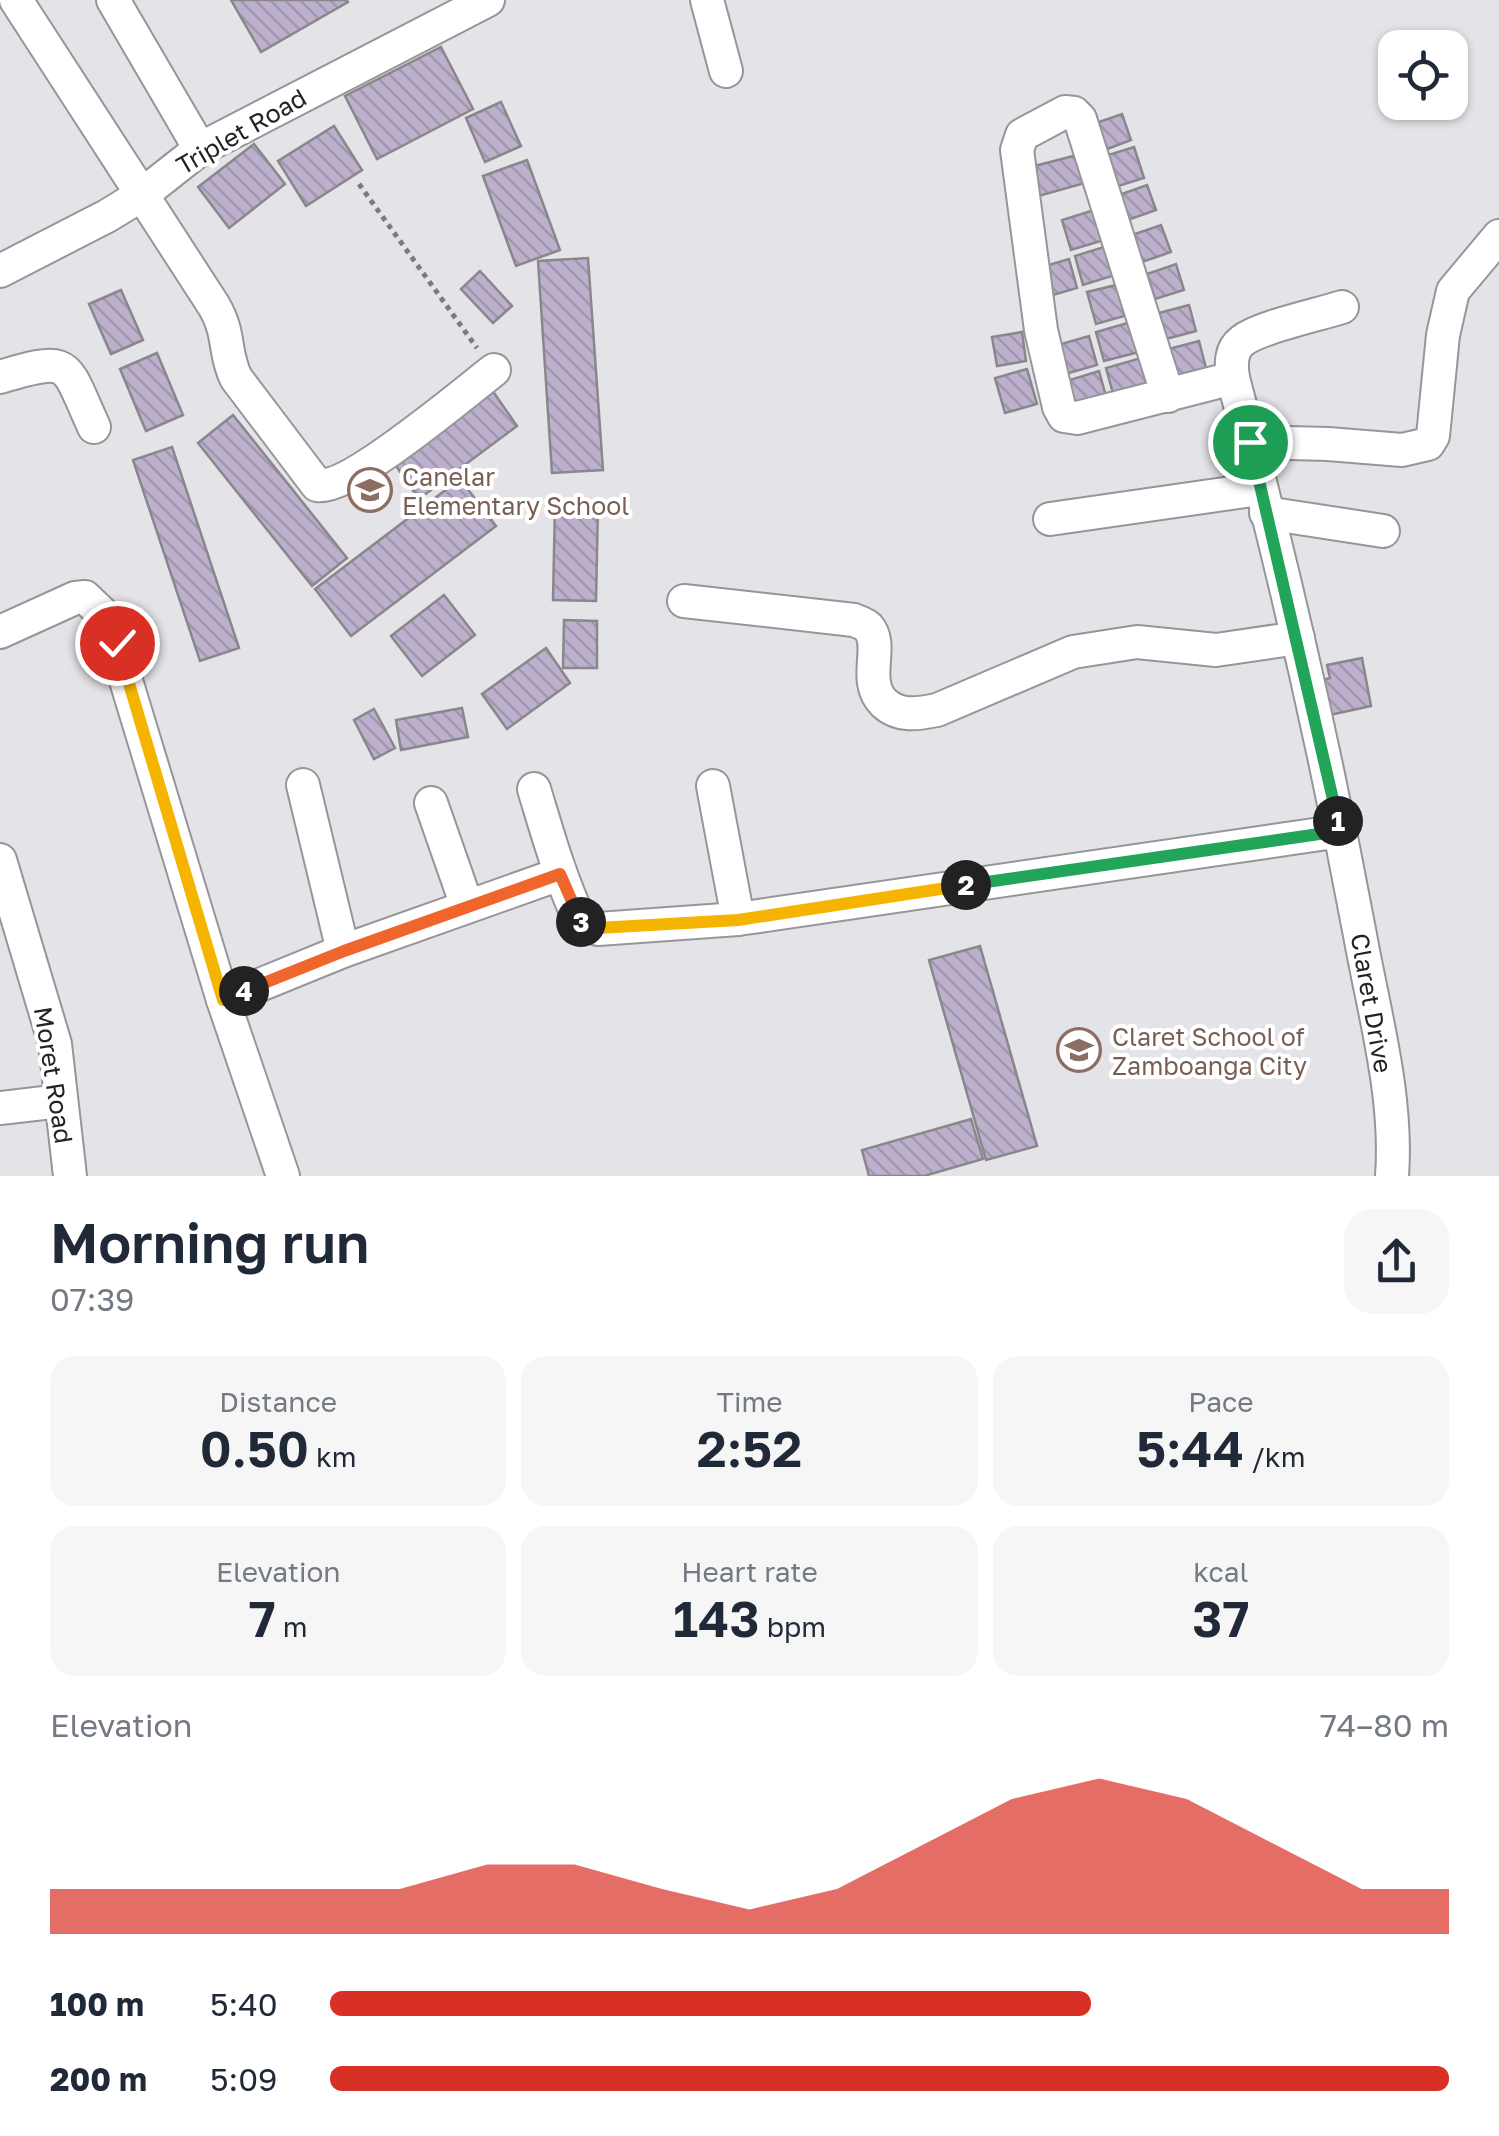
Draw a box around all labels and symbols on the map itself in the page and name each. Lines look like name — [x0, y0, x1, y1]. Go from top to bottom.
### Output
street label: Triplet Road — [171, 81, 311, 181]
pin — [1208, 400, 1293, 485]
place label: Canelar Elementary School — [402, 461, 629, 521]
school or university icon: Canelar Elementary School — [347, 467, 393, 513]
pin — [75, 601, 160, 686]
pin: 1 — [1313, 796, 1363, 846]
pin: 2 — [941, 860, 991, 910]
pin: 3 — [556, 897, 606, 947]
street label: Claret Drive — [1344, 931, 1400, 1075]
pin: 4 — [219, 966, 269, 1016]
street label: Moret Road — [28, 1004, 80, 1146]
place label: Claret School of Zamboanga City — [1112, 1021, 1307, 1081]
school or university icon: Claret School of Zamboanga City — [1056, 1027, 1102, 1073]

